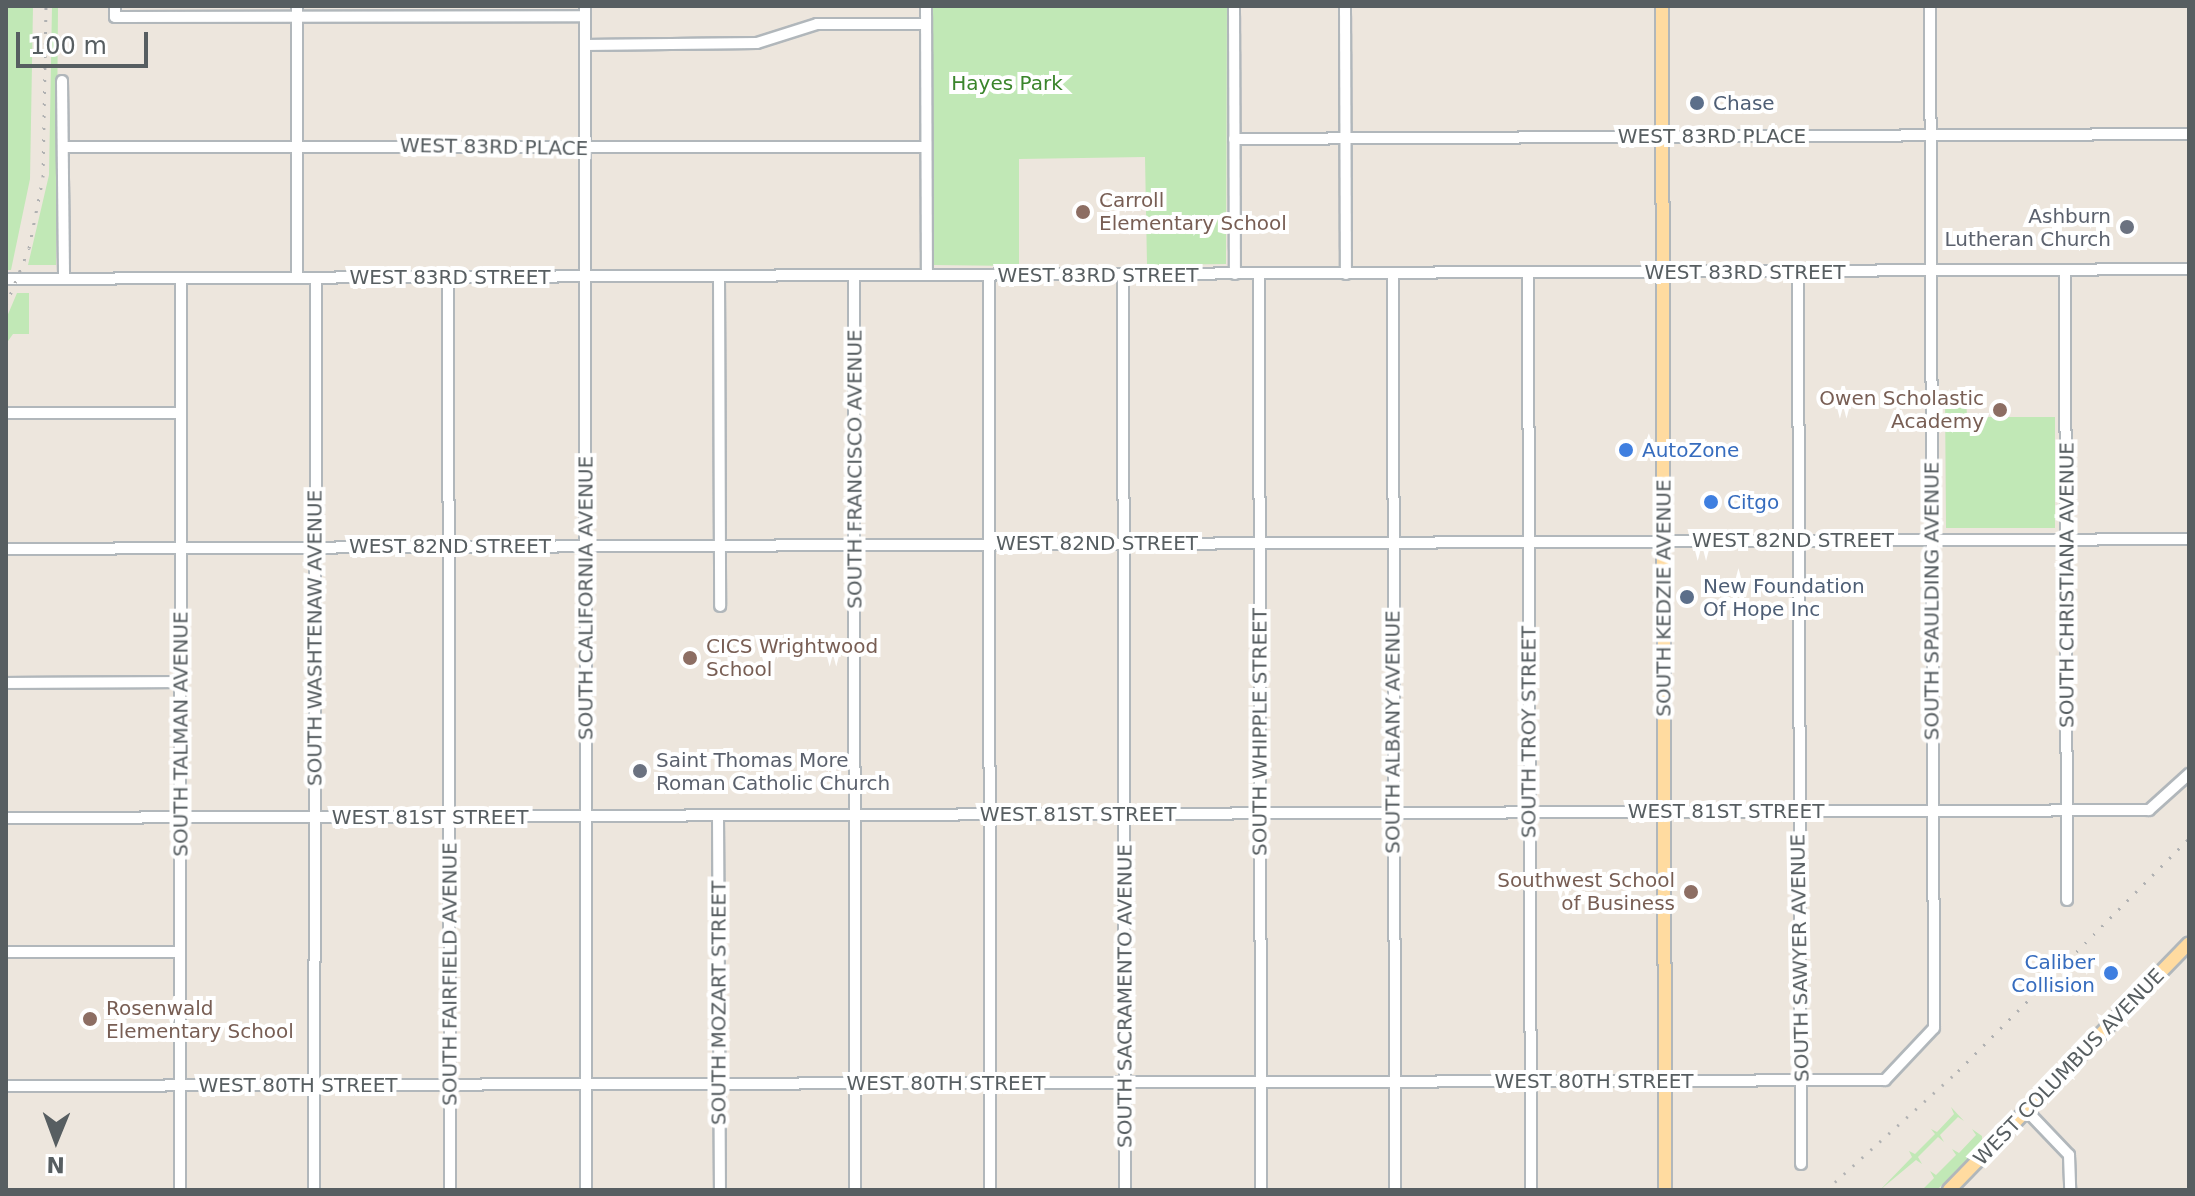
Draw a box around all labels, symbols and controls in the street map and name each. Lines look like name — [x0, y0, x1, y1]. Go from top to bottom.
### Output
scale bar — [20, 16, 152, 66]
text: 100 m — [30, 32, 107, 60]
park label: Hayes Park — [951, 71, 1063, 95]
place label: Chase — [1713, 91, 1775, 115]
marker: Chase — [1688, 94, 1706, 112]
street label: WEST 83RD PLACE — [1618, 124, 1806, 148]
street label: WEST 83RD PLACE — [400, 133, 588, 161]
place label: Carroll Elementary School — [1099, 188, 1287, 235]
marker: Carroll Elementary School — [1074, 203, 1092, 221]
place label: Ashburn Lutheran Church — [1944, 204, 2111, 251]
marker: Ashburn Lutheran Church — [2118, 218, 2136, 236]
street label: WEST 83RD STREET — [1644, 260, 1846, 284]
street label: WEST 83RD STREET — [997, 263, 1199, 287]
street label: WEST 83RD STREET — [349, 265, 551, 289]
street label: SOUTH FRANCISCO AVENUE — [843, 329, 867, 609]
place label: Owen Scholastic Academy — [1819, 386, 1984, 433]
marker: Owen Scholastic Academy — [1991, 401, 2009, 419]
place label: AutoZone — [1642, 438, 1739, 462]
marker: AutoZone — [1617, 441, 1635, 459]
street label: SOUTH CHRISTIANA AVENUE — [2055, 442, 2079, 728]
street label: SOUTH CALIFORNIA AVENUE — [574, 456, 598, 740]
street label: SOUTH SPAULDING AVENUE — [1920, 462, 1944, 740]
street label: SOUTH KEDZIE AVENUE — [1652, 479, 1676, 717]
street label: SOUTH WASHTENAW AVENUE — [303, 490, 327, 786]
place label: Citgo — [1727, 490, 1779, 514]
marker: Citgo — [1702, 493, 1720, 511]
street label: WEST 82ND STREET — [1692, 528, 1894, 552]
street label: WEST 82ND STREET — [996, 531, 1198, 555]
street label: WEST 82ND STREET — [349, 534, 551, 558]
place label: New Foundation Of Hope Inc — [1703, 574, 1865, 621]
marker: New Foundation Of Hope Inc — [1678, 588, 1696, 606]
street label: SOUTH WHIPPLE STREET — [1248, 608, 1272, 856]
street label: SOUTH ALBANY AVENUE — [1381, 610, 1405, 854]
street label: SOUTH TALMAN AVENUE — [169, 611, 193, 857]
street label: SOUTH TROY STREET — [1517, 626, 1541, 838]
place label: CICS Wrightwood School — [706, 634, 878, 681]
marker: CICS Wrightwood School — [681, 649, 699, 667]
place label: Saint Thomas More Roman Catholic Church — [656, 748, 890, 795]
marker: Saint Thomas More Roman Catholic Church — [631, 762, 649, 780]
street label: WEST 81ST STREET — [1628, 799, 1824, 823]
street label: WEST 81ST STREET — [980, 802, 1176, 826]
street label: WEST 81ST STREET — [332, 805, 528, 829]
street label: SOUTH SAWYER AVENUE — [1786, 834, 1814, 1082]
street label: SOUTH FAIRFIELD AVENUE — [438, 842, 462, 1106]
street label: SOUTH SACRAMENTO AVENUE — [1113, 844, 1137, 1148]
place label: Southwest School of Business — [1497, 868, 1675, 915]
street label: SOUTH MOZART STREET — [707, 881, 731, 1125]
marker: Southwest School of Business — [1682, 883, 1700, 901]
place label: Caliber Collision — [2011, 950, 2095, 997]
street label: WEST COLUMBUS AVENUE — [1969, 964, 2169, 1170]
marker: Caliber Collision — [2102, 964, 2120, 982]
place label: Rosenwald Elementary School — [106, 996, 294, 1043]
marker: Rosenwald Elementary School — [81, 1010, 99, 1028]
street label: WEST 80TH STREET — [1494, 1069, 1694, 1093]
street label: WEST 80TH STREET — [846, 1071, 1046, 1095]
street label: WEST 80TH STREET — [198, 1073, 398, 1097]
north arrow — [16, 1100, 96, 1180]
text: N — [46, 1152, 65, 1177]

